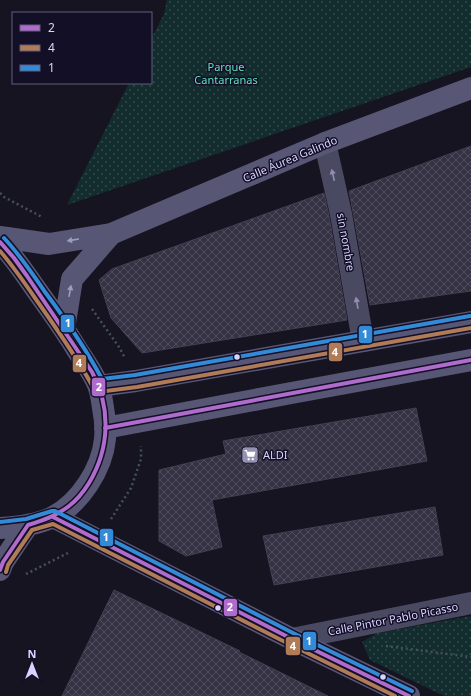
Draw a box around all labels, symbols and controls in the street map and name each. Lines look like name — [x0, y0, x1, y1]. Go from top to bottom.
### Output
legend — [12, 12, 152, 84]
text: 2 — [48, 19, 55, 36]
text: 4 — [48, 39, 55, 56]
text: 1 — [48, 59, 55, 76]
park label: Parque Cantarranas — [194, 59, 258, 87]
street label: Calle Áurea Galindo — [240, 132, 340, 185]
one-way arrow — [329, 169, 335, 181]
street label: sin nombre — [334, 212, 359, 272]
one-way arrow — [67, 237, 79, 243]
one-way arrow — [67, 284, 73, 297]
one-way arrow — [354, 297, 360, 309]
line badge: 1 — [60, 314, 75, 333]
text: 1 — [65, 315, 71, 330]
line badge: 1 — [358, 325, 373, 344]
text: 1 — [362, 326, 368, 341]
line badge: 4 — [328, 342, 343, 362]
text: 4 — [332, 344, 339, 359]
unlabelled marker — [232, 352, 242, 362]
line badge: 4 — [72, 354, 87, 373]
text: 4 — [76, 355, 83, 370]
line badge: 2 — [91, 377, 106, 397]
text: 2 — [96, 379, 102, 394]
supermarket icon: ALDI — [240, 445, 260, 465]
place label: ALDI — [263, 447, 288, 462]
line badge: 1 — [99, 528, 114, 547]
text: 1 — [103, 529, 109, 544]
line badge: 2 — [223, 598, 238, 617]
street label: Calle Pintor Pablo Picasso — [327, 598, 460, 638]
text: 2 — [227, 599, 233, 614]
unlabelled marker — [213, 603, 223, 613]
line badge: 1 — [302, 631, 317, 651]
text: 1 — [306, 633, 312, 648]
line badge: 4 — [285, 636, 301, 656]
text: 4 — [290, 638, 297, 653]
north arrow — [12, 644, 52, 684]
text: N — [28, 646, 36, 661]
unlabelled marker — [378, 672, 388, 682]

